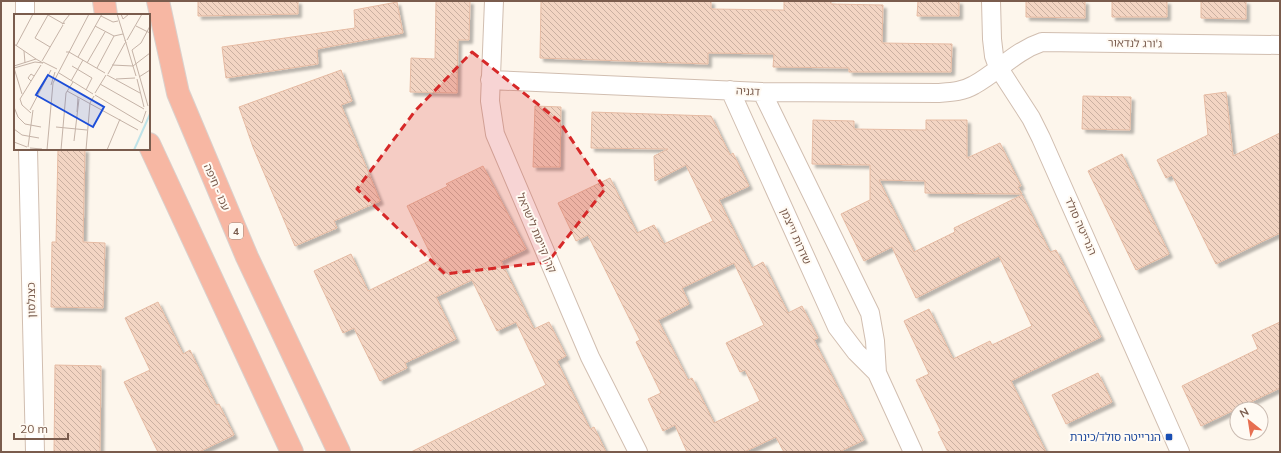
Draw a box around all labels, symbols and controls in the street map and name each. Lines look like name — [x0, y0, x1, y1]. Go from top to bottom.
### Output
inset map — [14, 14, 150, 150]
street label: ג'ורג לנדאור — [1108, 36, 1162, 50]
street label: דגניה — [736, 83, 760, 99]
street label: עכו - חיפה — [201, 161, 233, 213]
street label: קרן קיימת לישראל — [514, 191, 560, 275]
street label: הנרייטה סולד — [1062, 195, 1100, 257]
street label: שדרות וייצמן — [777, 206, 815, 266]
road number: 4 — [229, 223, 243, 239]
street label: כצנלסון — [24, 282, 38, 318]
north arrow — [1229, 401, 1269, 441]
text: N — [1237, 404, 1251, 420]
scale bar — [14, 415, 68, 441]
text: 20 m — [20, 421, 48, 436]
place label: הנרייטה סולד/כינרת — [1070, 430, 1161, 444]
marker: הנרייטה סולד/כינרת — [1164, 432, 1174, 442]

